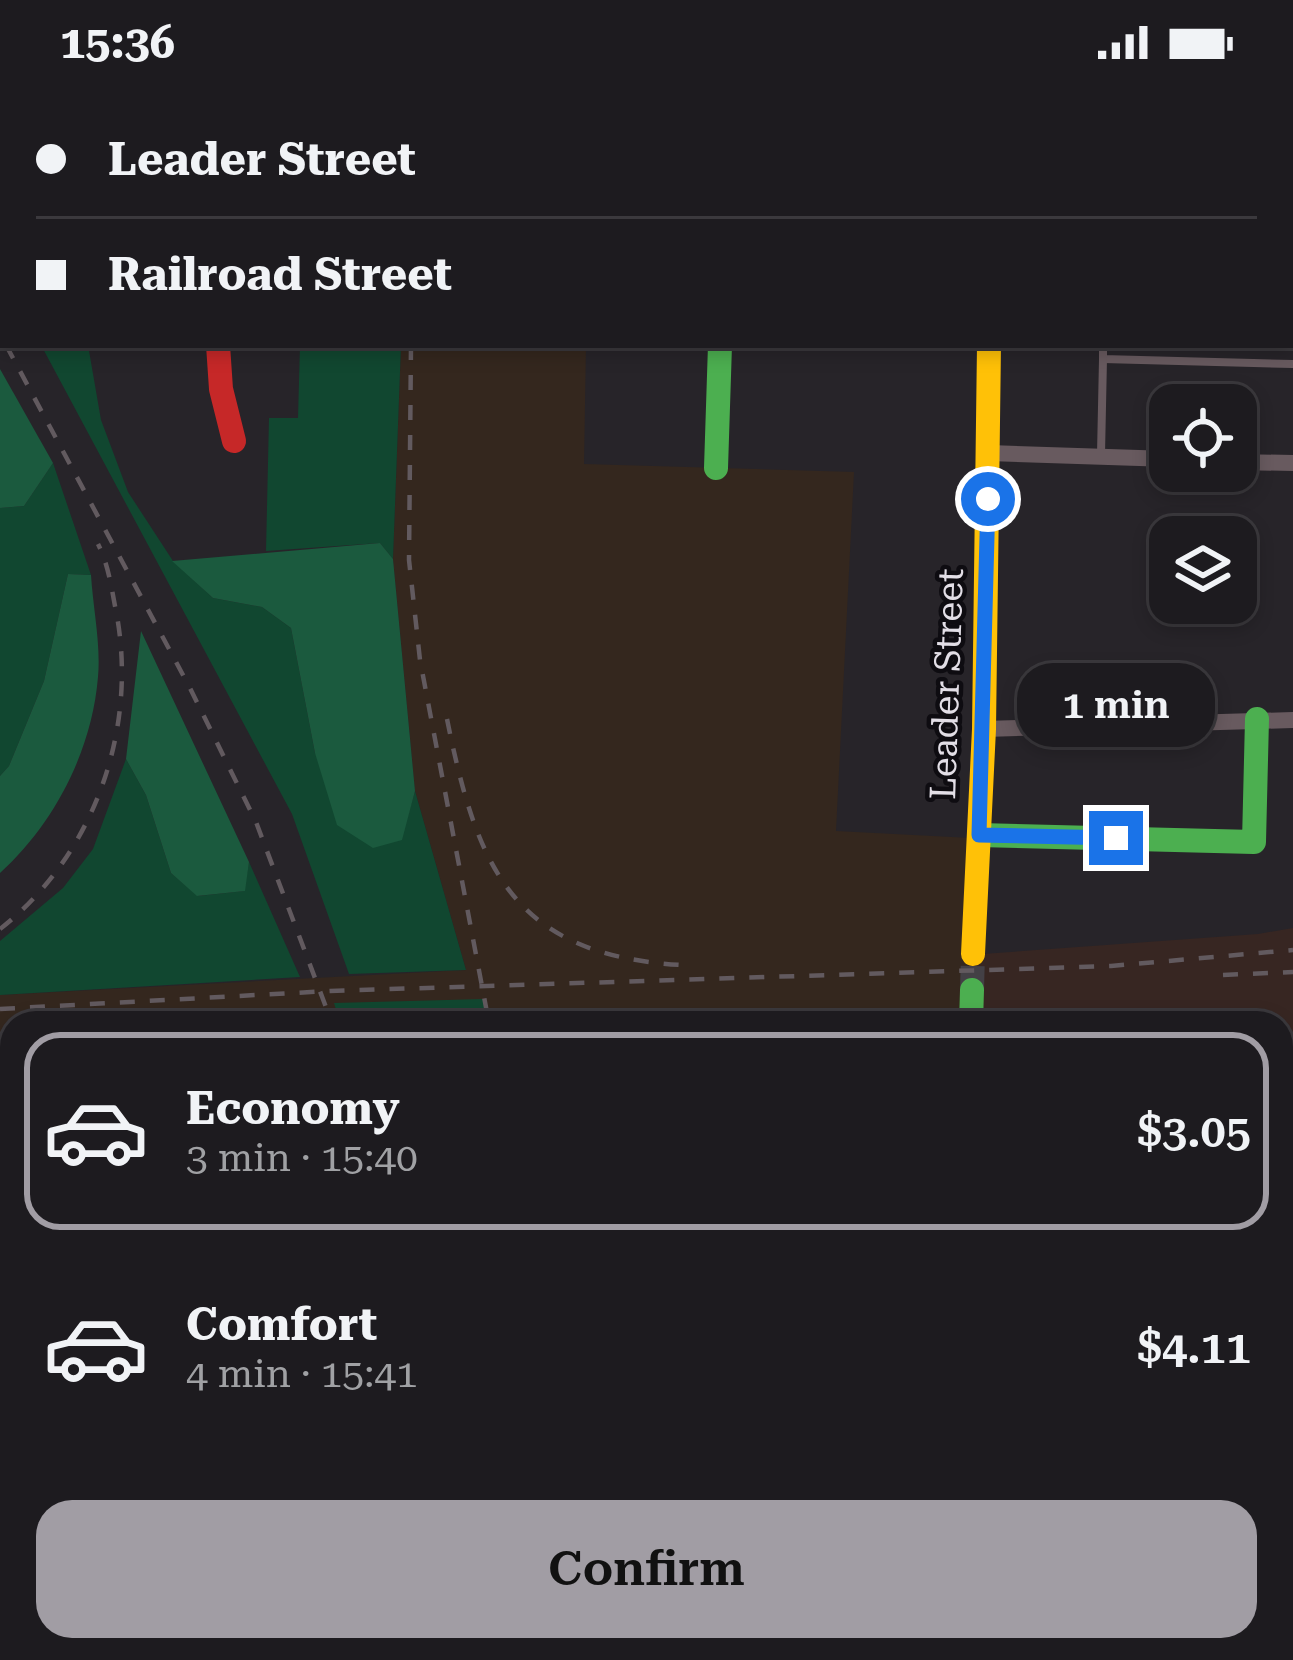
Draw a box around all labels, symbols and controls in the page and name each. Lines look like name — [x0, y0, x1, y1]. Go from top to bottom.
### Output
text: 15:36 — [60, 16, 175, 69]
text: Leader Street — [108, 133, 416, 186]
text: Railroad Street — [108, 248, 452, 301]
map controls — [1149, 384, 1257, 624]
button: locate — [1149, 384, 1257, 492]
route start — [961, 472, 1015, 526]
button: layers — [1149, 516, 1257, 624]
street label: Leader Street — [922, 568, 972, 800]
callout: 1 min — [1017, 664, 1215, 748]
text: 1 min — [1062, 682, 1170, 728]
route end — [1089, 811, 1143, 865]
icon: car — [42, 1077, 150, 1185]
text: Economy — [186, 1082, 400, 1135]
text: $3.05 — [1137, 1105, 1251, 1158]
text: 3 min · 15:40 — [186, 1135, 418, 1181]
icon: car — [42, 1293, 150, 1401]
text: Comfort — [186, 1298, 377, 1351]
text: $4.11 — [1137, 1321, 1251, 1374]
text: 4 min · 15:41 — [186, 1351, 418, 1397]
button: Confirm — [36, 1500, 1257, 1638]

